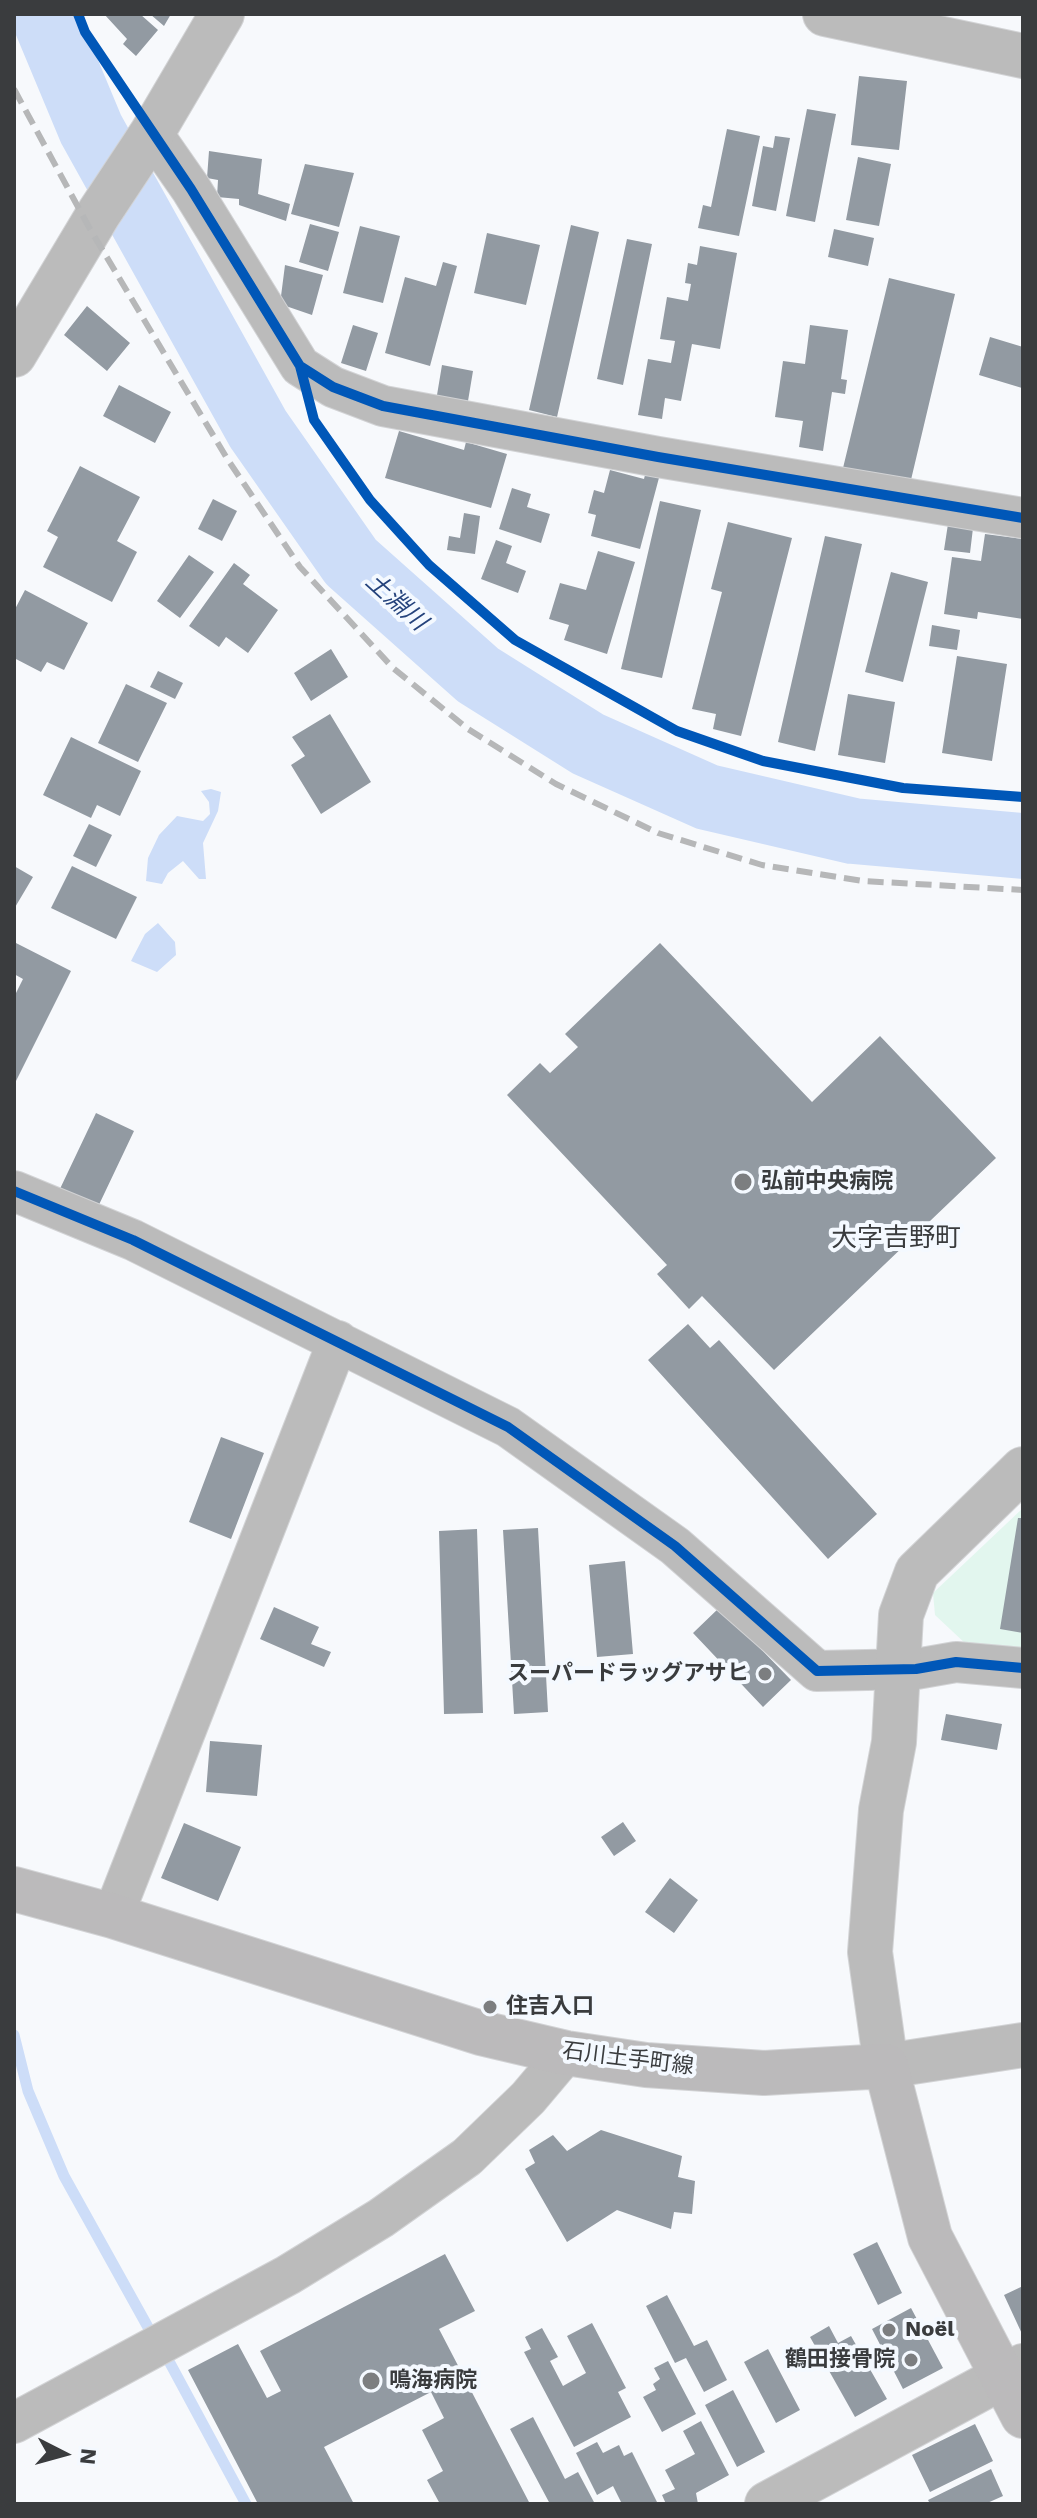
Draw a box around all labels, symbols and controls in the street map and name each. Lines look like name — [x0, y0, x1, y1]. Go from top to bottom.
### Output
water label: 土淵川 — [360, 567, 432, 637]
place label: 弘前中央病院 — [761, 1169, 893, 1195]
marker: 弘前中央病院 — [732, 1171, 754, 1193]
district label: 大字吉野町 — [831, 1222, 961, 1254]
place label: スーパードラッグアサヒ — [507, 1661, 749, 1687]
marker: スーパードラッグアサヒ — [756, 1665, 774, 1683]
place label: 住吉入口 — [506, 1994, 594, 2020]
marker: 住吉入口 — [481, 1998, 499, 2016]
street label: 石川土手町線 — [561, 2038, 695, 2080]
place label: Noël — [905, 2317, 954, 2343]
marker: Noël — [880, 2321, 898, 2339]
place label: 鶴田接骨院 — [785, 2347, 895, 2373]
marker: 鶴田接骨院 — [902, 2351, 920, 2369]
place label: 鳴海病院 — [389, 2368, 477, 2394]
marker: 鳴海病院 — [360, 2370, 382, 2392]
north arrow — [24, 2414, 104, 2494]
text: N — [75, 2447, 102, 2466]

